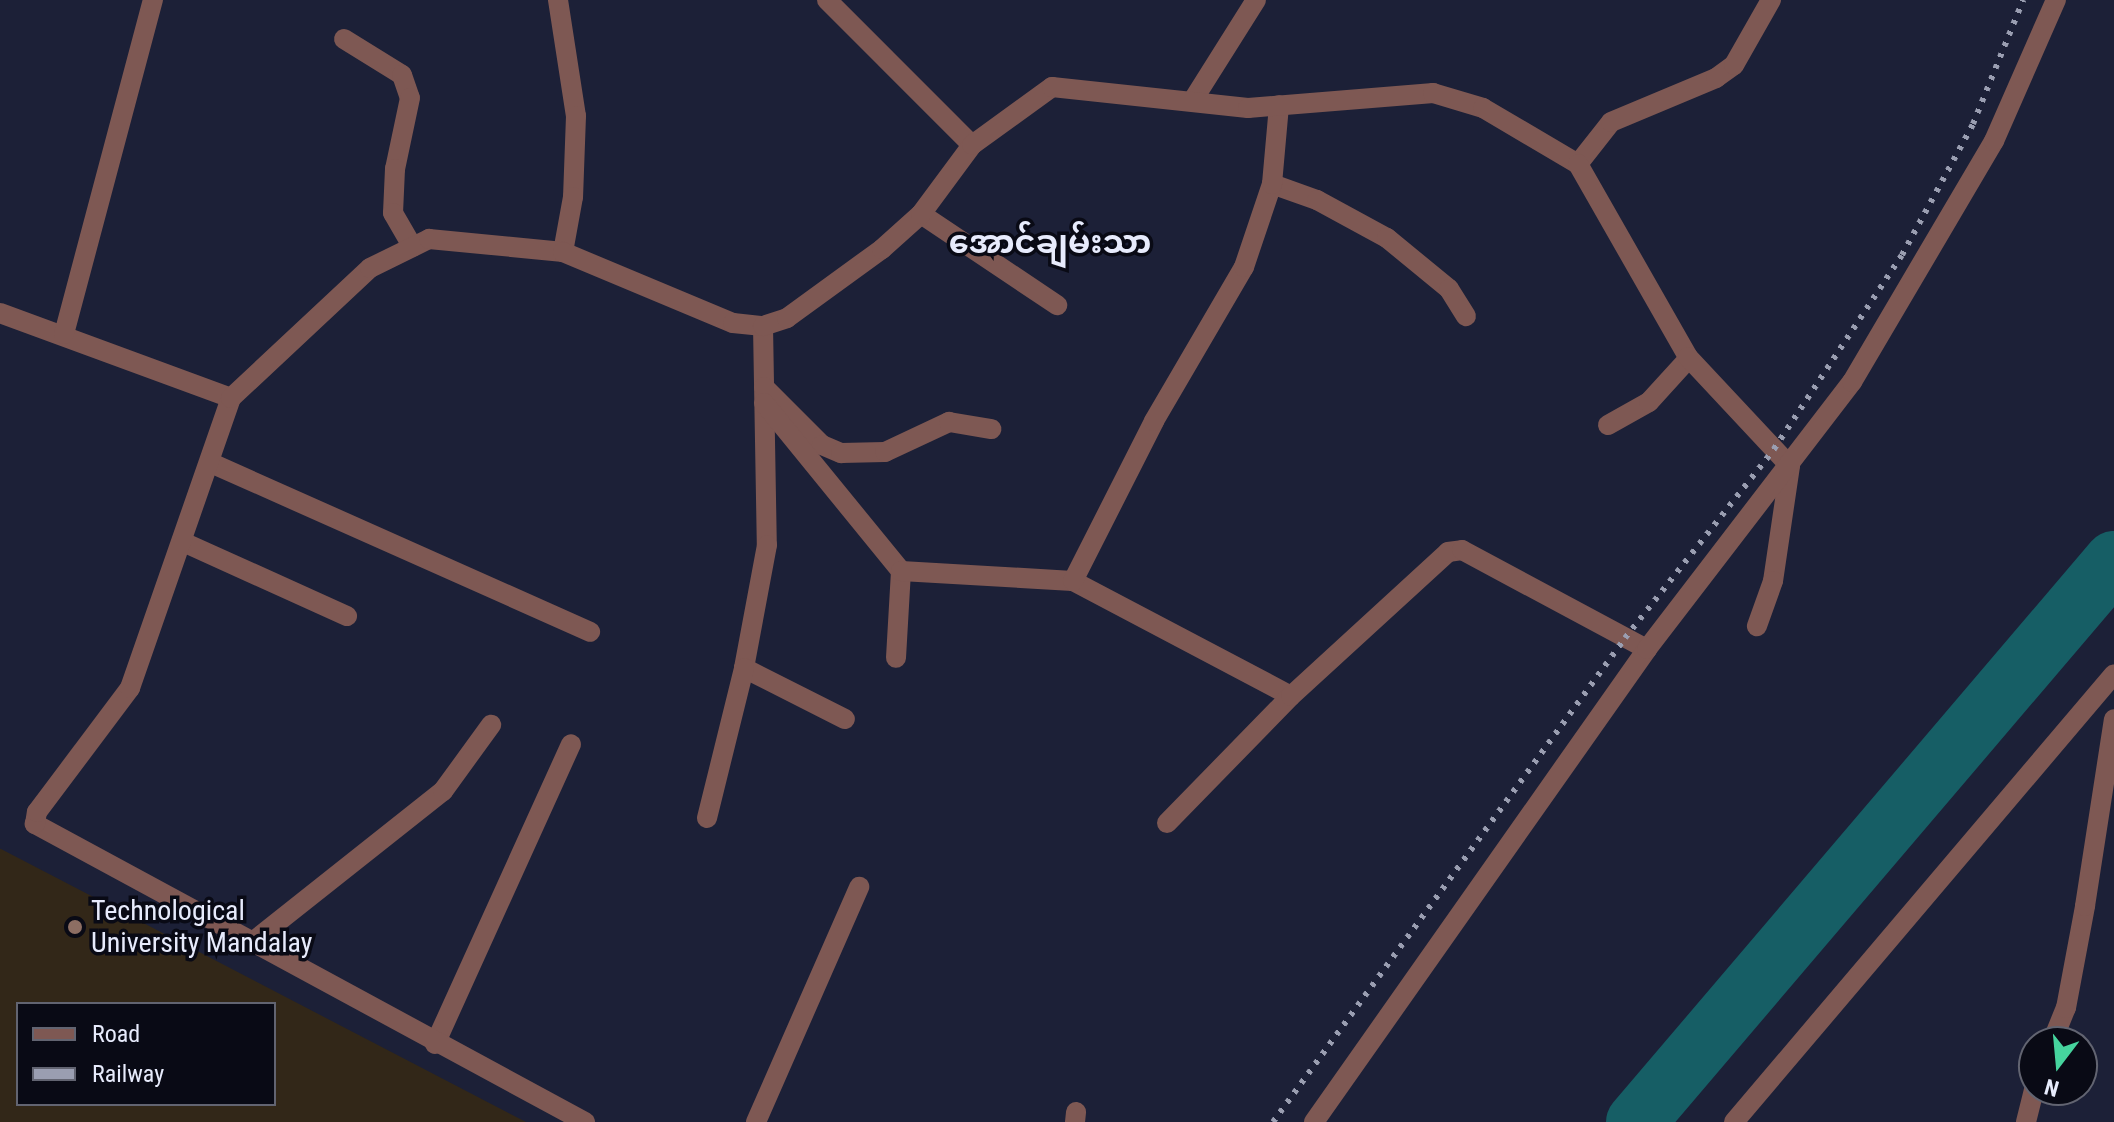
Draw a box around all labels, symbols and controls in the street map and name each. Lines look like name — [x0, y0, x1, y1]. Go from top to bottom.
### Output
district label: အောင်ချမ်းသာ — [949, 223, 1151, 261]
place label: Technological University Mandalay — [91, 894, 312, 960]
marker: Technological University Mandalay — [66, 918, 84, 936]
legend — [16, 1002, 276, 1106]
text: Road — [92, 1020, 140, 1048]
north arrow — [2018, 1026, 2098, 1106]
text: Railway — [92, 1060, 164, 1088]
text: N — [2042, 1074, 2062, 1102]

